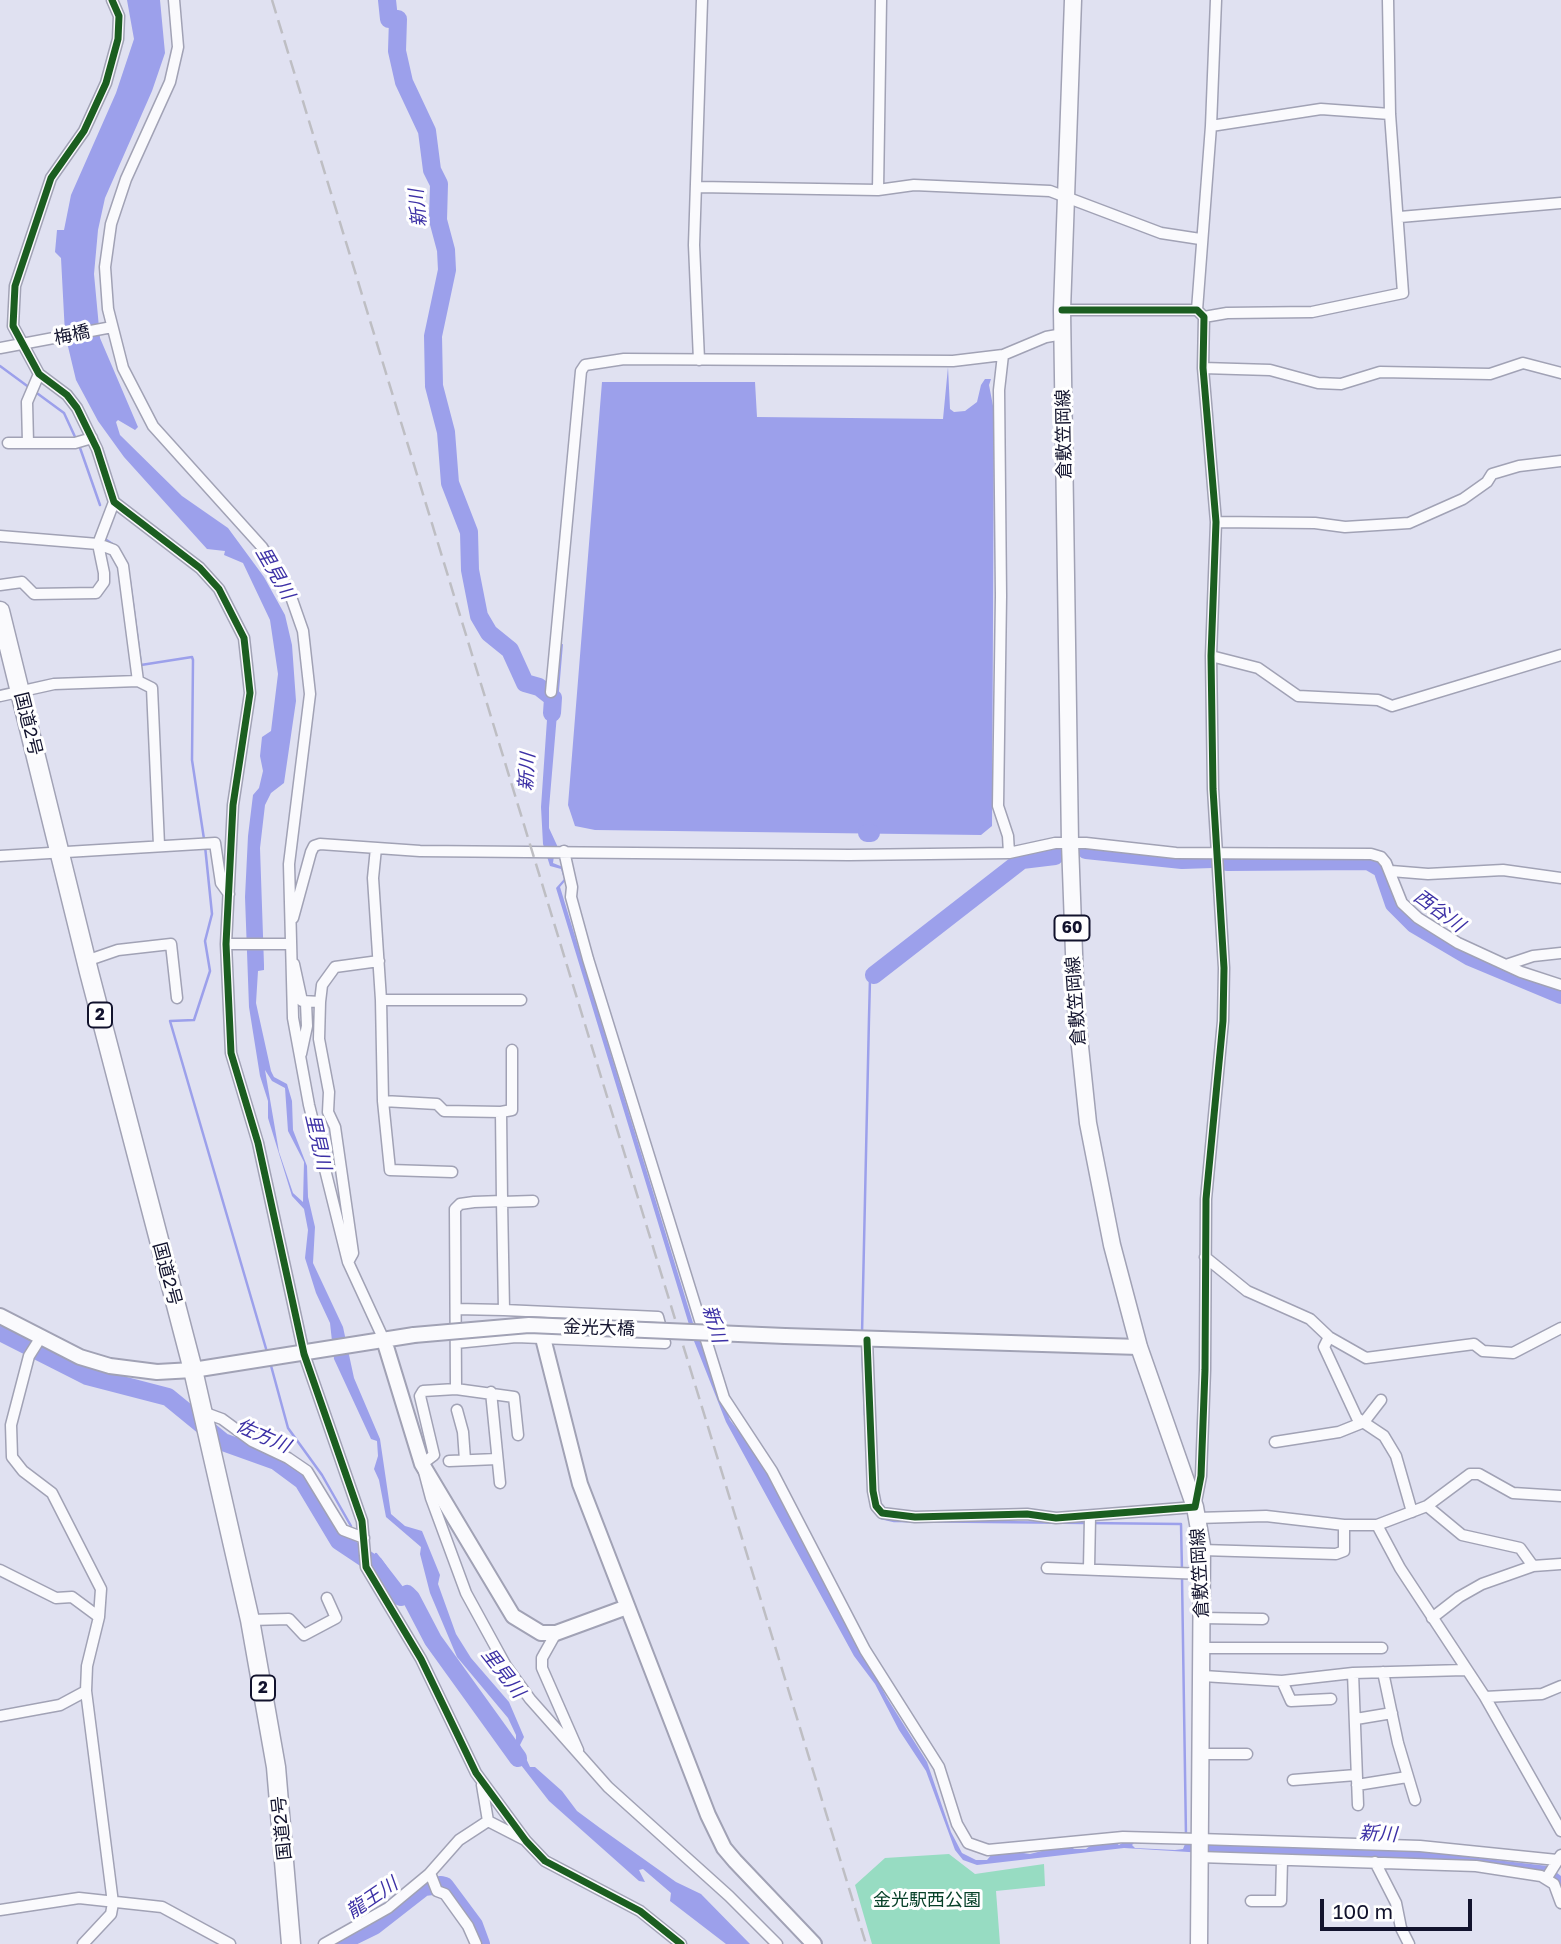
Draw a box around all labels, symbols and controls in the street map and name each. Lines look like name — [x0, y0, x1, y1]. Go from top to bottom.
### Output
water label: 新川 — [405, 188, 431, 228]
street label: 梅橋 — [52, 321, 92, 349]
street label: 倉敷笠岡線 — [1052, 389, 1076, 479]
water label: 里見川 — [251, 543, 299, 603]
street label: 国道2号 — [10, 690, 46, 758]
water label: 新川 — [514, 752, 540, 792]
water label: 西谷川 — [1409, 885, 1469, 937]
road number: 60 — [1054, 916, 1090, 940]
street label: 倉敷笠岡線 — [1062, 955, 1090, 1047]
road number: 2 — [88, 1002, 112, 1028]
water label: 里見川 — [300, 1112, 336, 1172]
street label: 国道2号 — [148, 1240, 186, 1308]
water label: 新川 — [698, 1302, 730, 1346]
street label: 金光大橋 — [563, 1316, 635, 1340]
water label: 佐方川 — [232, 1414, 294, 1458]
street label: 倉敷笠岡線 — [1187, 1527, 1213, 1619]
water label: 里見川 — [476, 1644, 530, 1702]
road number: 2 — [251, 1676, 275, 1700]
street label: 国道2号 — [268, 1795, 296, 1861]
water label: 新川 — [1358, 1822, 1398, 1846]
water label: 龍王川 — [342, 1873, 402, 1923]
scale bar — [1323, 1884, 1475, 1928]
park label: 金光駅西公園 — [873, 1889, 981, 1911]
text: 100 m — [1333, 1898, 1393, 1924]

